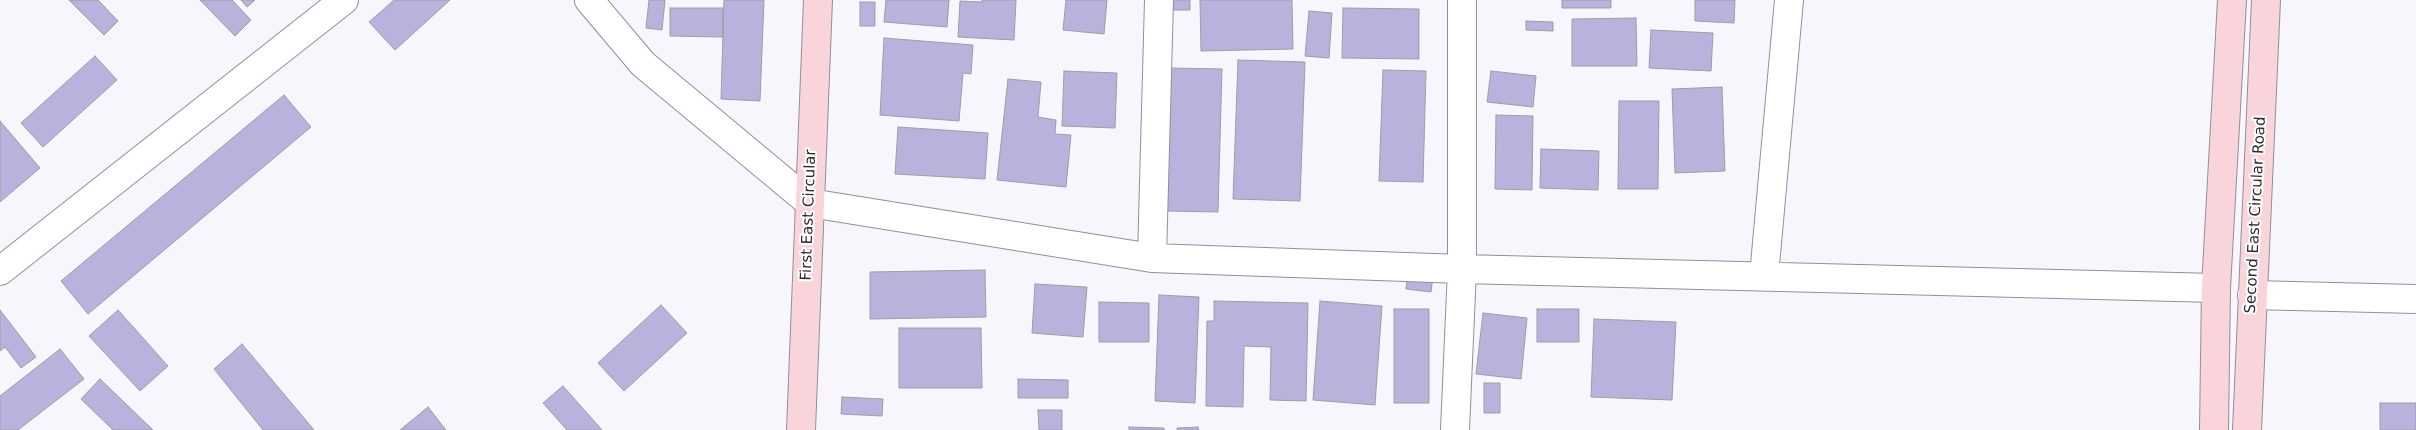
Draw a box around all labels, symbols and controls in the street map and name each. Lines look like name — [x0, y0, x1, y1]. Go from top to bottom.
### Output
street label: Second East Circular Road — [2242, 116, 2270, 314]
street label: First East Circular — [798, 149, 820, 281]

